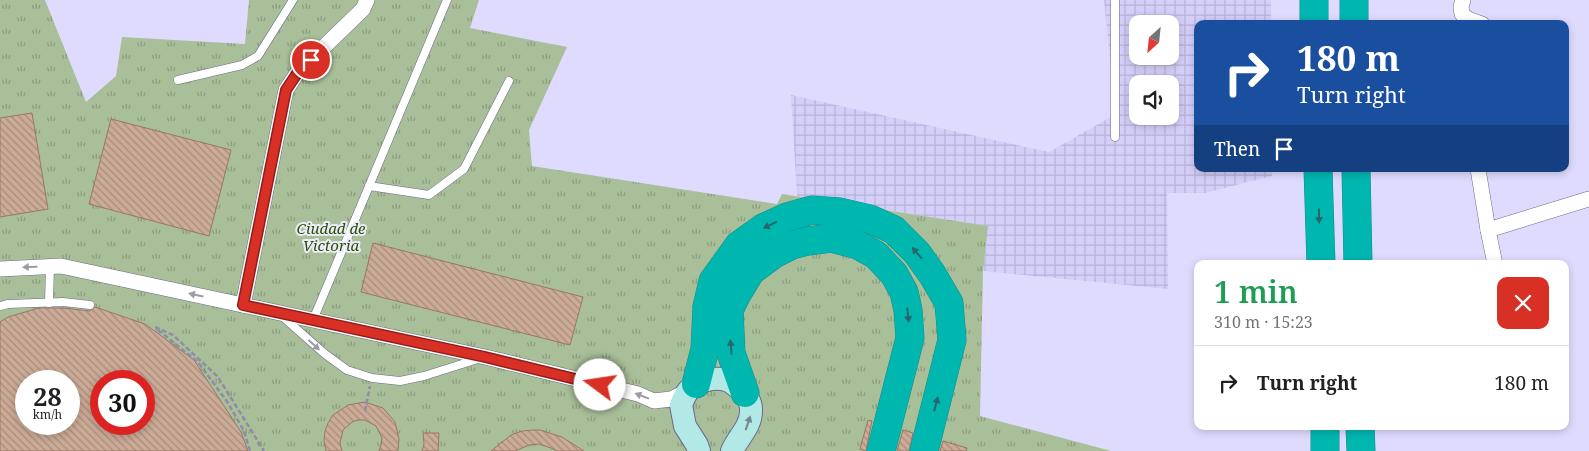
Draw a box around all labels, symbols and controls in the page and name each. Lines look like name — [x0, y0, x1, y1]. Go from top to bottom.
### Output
north arrow — [1129, 15, 1179, 65]
map controls — [1129, 15, 1179, 125]
text: 180 m — [1297, 34, 1400, 81]
pin — [290, 39, 332, 81]
icon: right — [1214, 40, 1279, 105]
icon: arrive — [297, 46, 325, 74]
button: sound — [1129, 75, 1179, 125]
text: Turn right — [1297, 79, 1406, 109]
icon: arrive — [1270, 135, 1298, 163]
text: Then — [1214, 136, 1260, 162]
one-way arrow — [1316, 209, 1324, 225]
park label: Ciudad de Victoria — [297, 218, 366, 255]
one-way arrow — [763, 221, 777, 229]
one-way arrow — [911, 247, 922, 260]
one-way arrow — [22, 264, 38, 272]
text: 1 min — [1214, 271, 1298, 312]
button: close — [1497, 277, 1549, 329]
one-way arrow — [187, 290, 203, 298]
one-way arrow — [904, 307, 912, 323]
text: 310 m · 15:23 — [1214, 311, 1313, 333]
one-way arrow — [727, 338, 735, 354]
one-way arrow — [308, 339, 320, 351]
position arrow — [573, 358, 625, 410]
icon: right — [1214, 369, 1242, 397]
speed limit sign: 30 — [90, 370, 155, 435]
text: Turn right — [1257, 370, 1357, 396]
text: 180 m — [1494, 370, 1549, 396]
text: 28 — [33, 379, 62, 413]
one-way arrow — [634, 392, 649, 400]
one-way arrow — [932, 396, 940, 411]
text: km/h — [33, 406, 62, 423]
one-way arrow — [744, 416, 752, 431]

